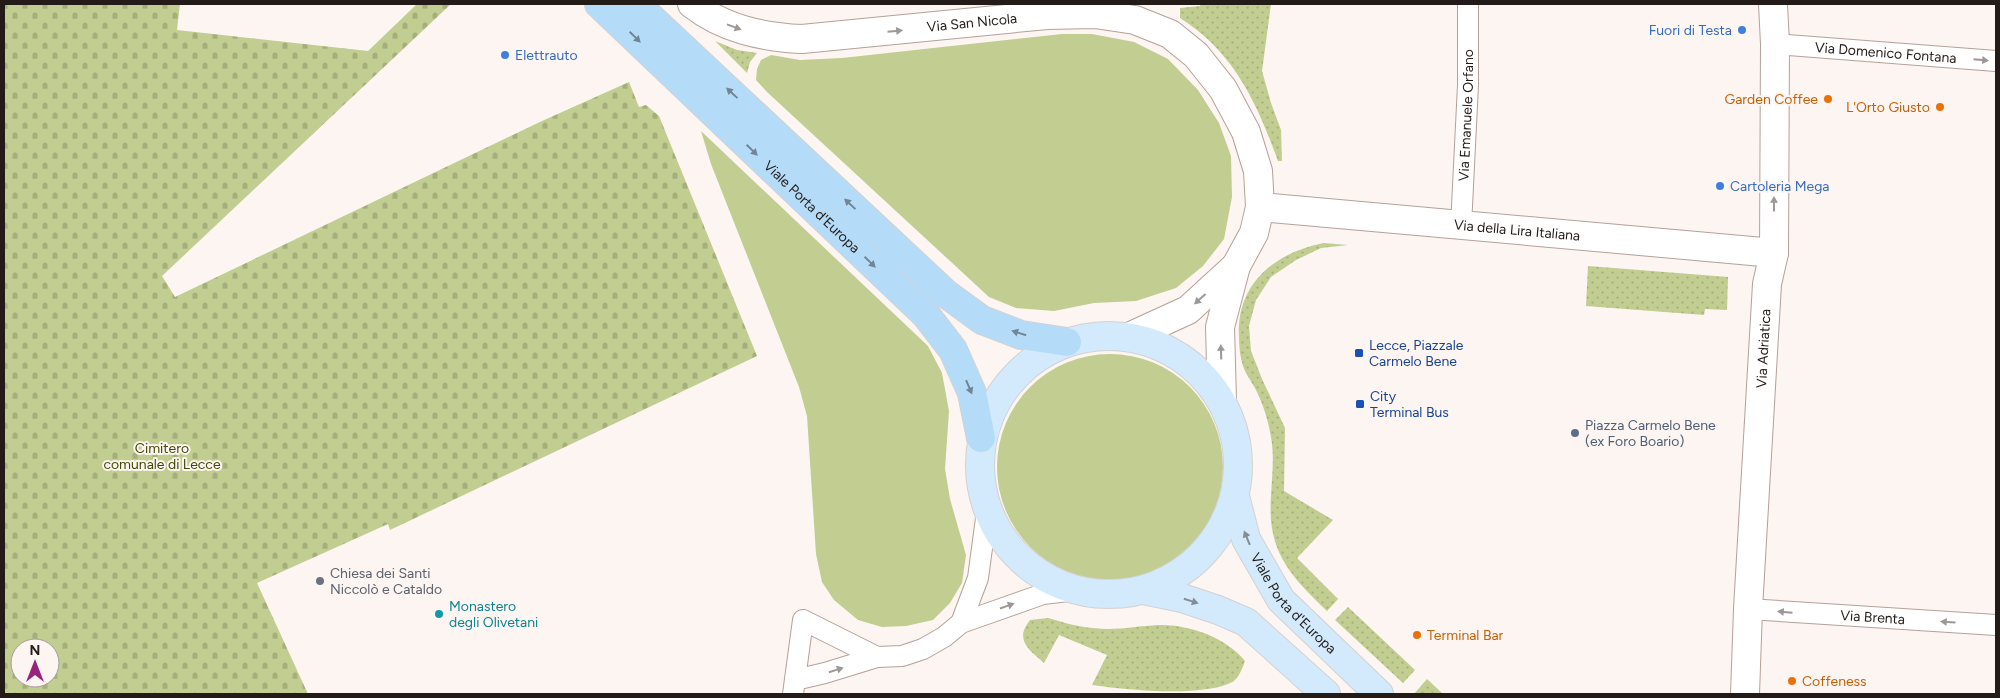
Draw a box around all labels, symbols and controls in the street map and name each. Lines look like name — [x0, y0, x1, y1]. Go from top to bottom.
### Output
street label: Via San Nicola — [926, 9, 1018, 35]
place label: Fuori di Testa — [1649, 22, 1732, 39]
one-way arrow — [727, 23, 742, 31]
marker: Fuori di Testa — [1736, 24, 1748, 36]
one-way arrow — [887, 27, 903, 35]
one-way arrow — [628, 31, 640, 43]
street label: Via Domenico Fontana — [1814, 39, 1957, 66]
place label: Elettrauto — [515, 47, 578, 64]
marker: Elettrauto — [499, 49, 511, 61]
street label: Via Emanuele Orfano — [1455, 49, 1477, 182]
one-way arrow — [1973, 56, 1989, 64]
one-way arrow — [726, 87, 738, 99]
place label: Garden Coffee — [1725, 91, 1818, 108]
marker: Garden Coffee — [1822, 93, 1834, 105]
place label: L'Orto Giusto — [1846, 99, 1930, 116]
marker: L'Orto Giusto — [1934, 101, 1946, 113]
one-way arrow — [746, 143, 758, 155]
street label: Viale Porta d'Europa — [760, 157, 864, 256]
place label: Cartoleria Mega — [1730, 178, 1830, 195]
marker: Cartoleria Mega — [1714, 180, 1726, 192]
one-way arrow — [1770, 196, 1778, 212]
one-way arrow — [845, 198, 857, 210]
street label: Via della Lira Italiana — [1453, 216, 1581, 244]
one-way arrow — [864, 256, 876, 268]
one-way arrow — [1194, 293, 1206, 305]
street label: Via Adriatica — [1752, 308, 1774, 389]
one-way arrow — [1011, 329, 1026, 337]
place label: Lecce, Piazzale Carmelo Bene — [1369, 337, 1464, 370]
one-way arrow — [1216, 344, 1224, 360]
marker: Lecce, Piazzale Carmelo Bene — [1353, 347, 1365, 359]
one-way arrow — [966, 380, 974, 395]
place label: City Terminal Bus — [1370, 388, 1449, 421]
marker: City Terminal Bus — [1354, 398, 1366, 410]
place label: Piazza Carmelo Bene (ex Foro Boario) — [1585, 417, 1716, 450]
marker: Piazza Carmelo Bene (ex Foro Boario) — [1569, 427, 1581, 439]
park label: Cimitero comunale di Lecce — [103, 440, 221, 473]
one-way arrow — [1243, 531, 1251, 545]
street label: Viale Porta d'Europa — [1247, 550, 1340, 657]
place label: Chiesa dei Santi Niccolò e Cataldo — [330, 565, 442, 598]
marker: Chiesa dei Santi Niccolò e Cataldo — [314, 575, 326, 587]
one-way arrow — [1184, 597, 1199, 605]
place label: Monastero degli Olivetani — [449, 598, 538, 631]
one-way arrow — [1000, 602, 1015, 610]
street label: Via Brenta — [1840, 606, 1906, 628]
marker: Monastero degli Olivetani — [433, 608, 445, 620]
one-way arrow — [1777, 608, 1793, 616]
one-way arrow — [1939, 618, 1955, 626]
place label: Terminal Bar — [1427, 627, 1504, 644]
marker: Terminal Bar — [1411, 629, 1423, 641]
north arrow — [10, 638, 60, 688]
text: N — [30, 642, 40, 659]
one-way arrow — [829, 665, 844, 673]
place label: Coffeness — [1802, 673, 1867, 690]
marker: Coffeness — [1786, 675, 1798, 687]

